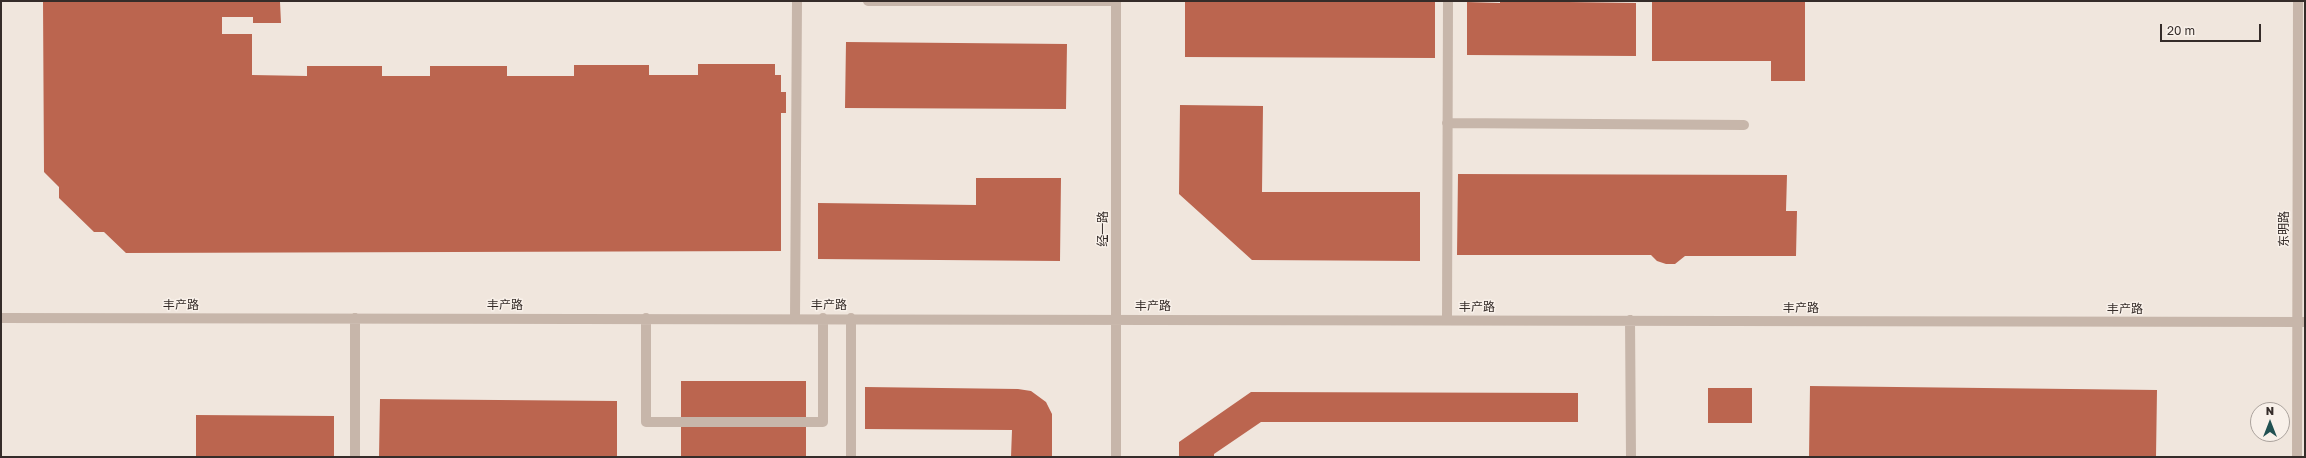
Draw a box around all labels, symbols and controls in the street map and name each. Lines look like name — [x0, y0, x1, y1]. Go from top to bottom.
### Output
scale bar — [2162, 16, 2263, 42]
text: 20 m — [2167, 23, 2195, 38]
street label: 经一路 — [1096, 211, 1110, 247]
street label: 东明路 — [2277, 211, 2291, 247]
street label: 丰产路 — [163, 298, 199, 312]
street label: 丰产路 — [487, 298, 523, 312]
street label: 丰产路 — [811, 298, 847, 312]
street label: 丰产路 — [1135, 299, 1171, 313]
street label: 丰产路 — [1459, 300, 1495, 314]
street label: 丰产路 — [1783, 301, 1819, 315]
street label: 丰产路 — [2107, 302, 2143, 316]
north arrow — [2250, 402, 2290, 442]
text: N — [2266, 404, 2274, 417]

